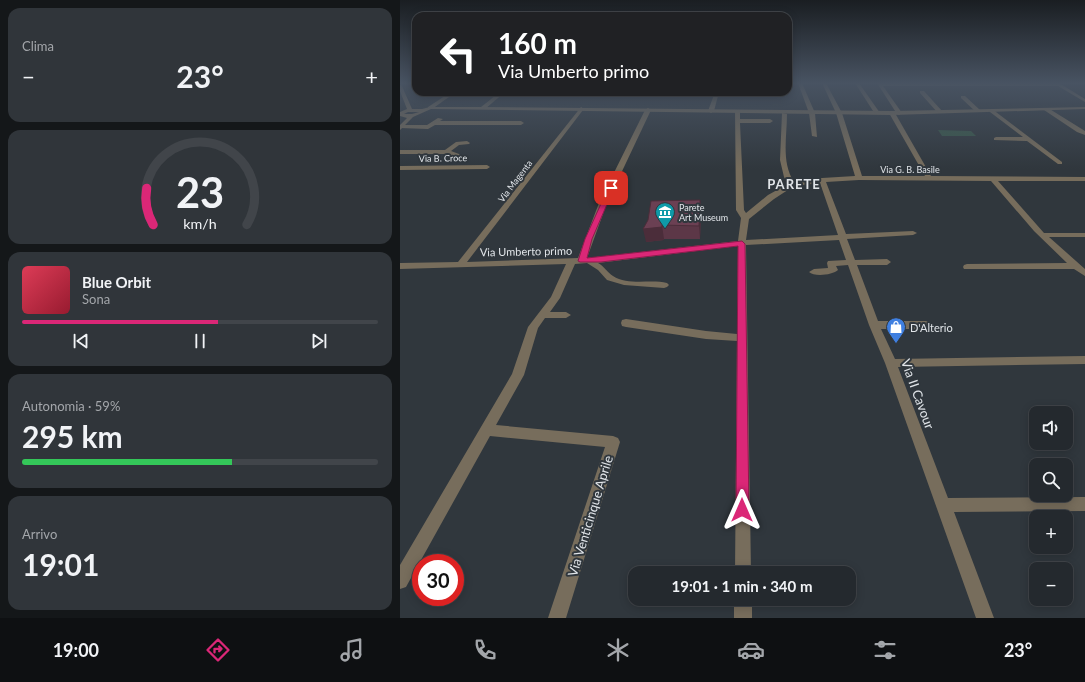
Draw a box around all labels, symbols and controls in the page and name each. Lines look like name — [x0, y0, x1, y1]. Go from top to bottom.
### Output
text: 160 m — [498, 26, 577, 60]
icon: left — [432, 28, 484, 80]
text: Clima — [22, 38, 54, 54]
text: 23° — [176, 58, 224, 94]
text: Via Umberto primo — [498, 60, 649, 82]
text: − — [22, 63, 35, 90]
text: + — [365, 63, 378, 90]
street label: Via B. Croce — [419, 152, 468, 164]
street label: Via Magenta — [496, 158, 534, 204]
street label: Via G. B. Basile — [880, 164, 940, 175]
text: 23 — [176, 167, 224, 217]
pin — [594, 171, 628, 205]
district label: PARETE — [767, 176, 821, 192]
icon: arrive — [600, 177, 622, 199]
museum icon: Parete Art Museum — [654, 201, 676, 229]
place label: Parete Art Museum — [679, 202, 728, 223]
text: km/h — [183, 215, 217, 232]
street label: Via Umberto primo — [480, 244, 572, 258]
text: Blue Orbit — [82, 273, 151, 291]
text: Sona — [82, 291, 110, 307]
shop icon: D'Alterio — [885, 316, 907, 344]
place label: D'Alterio — [910, 321, 953, 334]
icon: previous — [70, 330, 92, 352]
icon: pause — [189, 330, 211, 352]
icon: next — [308, 330, 330, 352]
street label: Via II Cavour — [898, 357, 938, 431]
text: Autonomia · 59% — [22, 398, 120, 414]
map controls — [1029, 406, 1073, 606]
button: sound — [1029, 406, 1073, 450]
text: 295 km — [22, 418, 123, 454]
street label: Via Venticinque Aprile — [564, 453, 616, 579]
button: search — [1029, 458, 1073, 502]
position arrow — [721, 489, 763, 531]
button: + — [1029, 510, 1073, 554]
text: Arrivo — [22, 526, 57, 542]
text: 19:01 — [22, 546, 99, 582]
speed limit sign: 30 — [412, 554, 464, 606]
button: − — [1029, 562, 1073, 606]
text: 19:01 · 1 min · 340 m — [672, 577, 812, 595]
icon: directions — [204, 636, 232, 664]
icon: music — [338, 636, 366, 664]
icon: phone — [471, 636, 499, 664]
icon: climate — [604, 636, 632, 664]
icon: car — [737, 636, 765, 664]
icon: filters — [871, 636, 899, 664]
text: 19:00 — [53, 639, 99, 661]
text: 23° — [1004, 639, 1032, 661]

